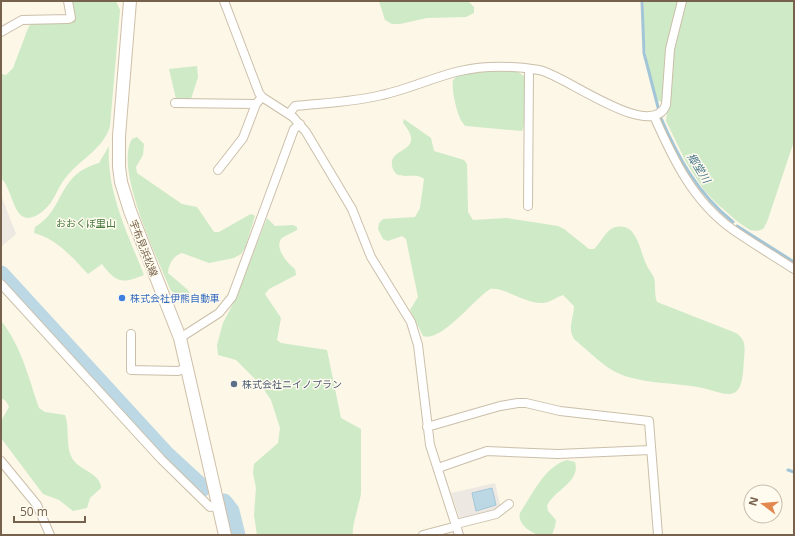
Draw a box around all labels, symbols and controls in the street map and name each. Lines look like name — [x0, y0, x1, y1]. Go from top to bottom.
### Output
water label: 郷堂川 — [684, 150, 715, 187]
park label: おおくぼ里山 — [56, 216, 116, 230]
street label: 宇布見浜松線 — [127, 217, 161, 279]
place label: 株式会社伊熊自動車 — [130, 291, 220, 305]
marker: 株式会社伊熊自動車 — [117, 293, 127, 303]
place label: 株式会社ニイノプラン — [242, 377, 342, 391]
marker: 株式会社ニイノプラン — [229, 379, 239, 389]
north arrow — [743, 484, 783, 524]
text: N — [744, 495, 761, 507]
scale bar — [14, 498, 85, 524]
text: 50 m — [20, 503, 48, 520]

